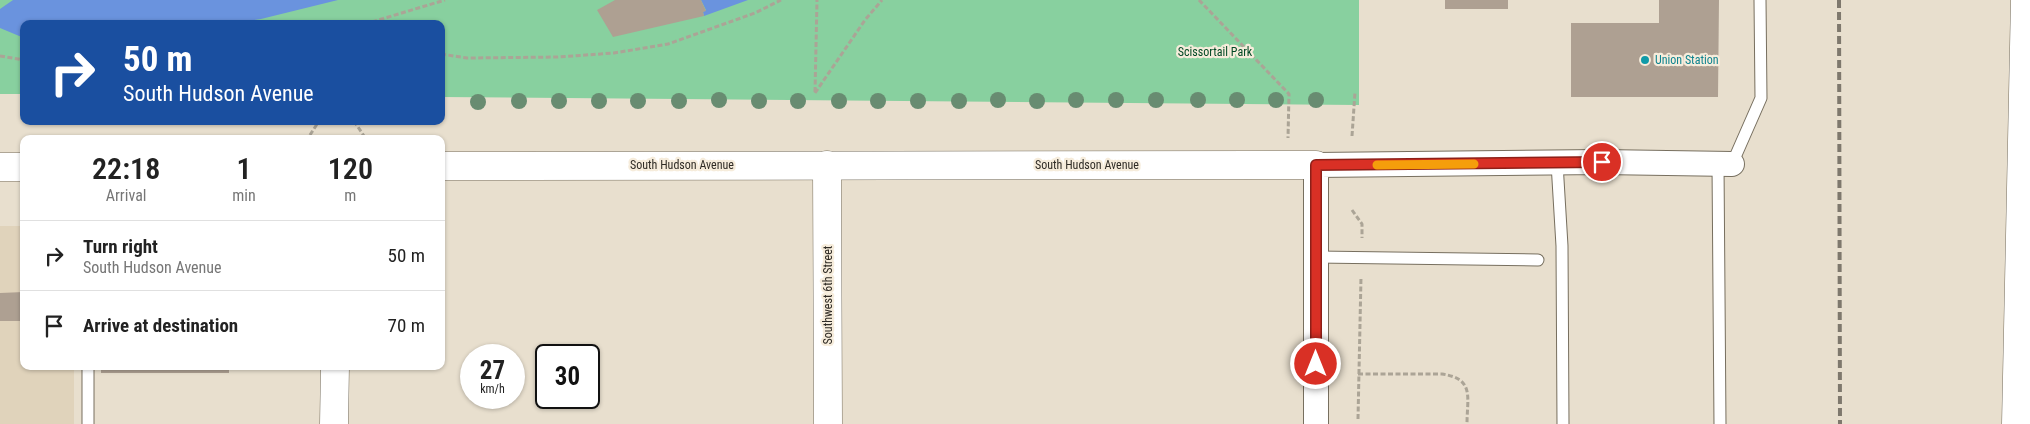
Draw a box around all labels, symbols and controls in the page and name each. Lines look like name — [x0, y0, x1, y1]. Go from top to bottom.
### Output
text: 50 m — [123, 39, 192, 80]
icon: right — [40, 40, 105, 105]
park label: Scissortail Park — [1178, 45, 1253, 59]
place label: Union Station — [1655, 53, 1719, 67]
marker: Union Station — [1639, 54, 1651, 66]
text: South Hudson Avenue — [123, 81, 314, 106]
pin — [1581, 141, 1623, 183]
icon: arrive — [1588, 148, 1616, 176]
text: 22:18 — [92, 151, 160, 186]
text: 1 — [236, 151, 252, 186]
text: 120 — [328, 151, 373, 186]
street label: South Hudson Avenue — [630, 158, 734, 172]
street label: South Hudson Avenue — [1035, 158, 1139, 172]
text: Arrival — [106, 186, 146, 205]
text: min — [232, 186, 256, 205]
text: m — [344, 186, 356, 205]
text: Turn right — [83, 235, 158, 258]
icon: right — [40, 242, 68, 270]
text: 50 m — [388, 244, 425, 267]
street label: Southwest 6th Street — [821, 245, 835, 344]
text: South Hudson Avenue — [83, 258, 222, 277]
icon: arrive — [40, 312, 68, 340]
text: Arrive at destination — [83, 314, 238, 337]
text: 70 m — [388, 314, 425, 337]
position arrow — [1289, 337, 1341, 389]
speed limit sign: 30 — [535, 344, 600, 409]
text: 27 — [480, 356, 505, 385]
text: km/h — [480, 382, 505, 396]

